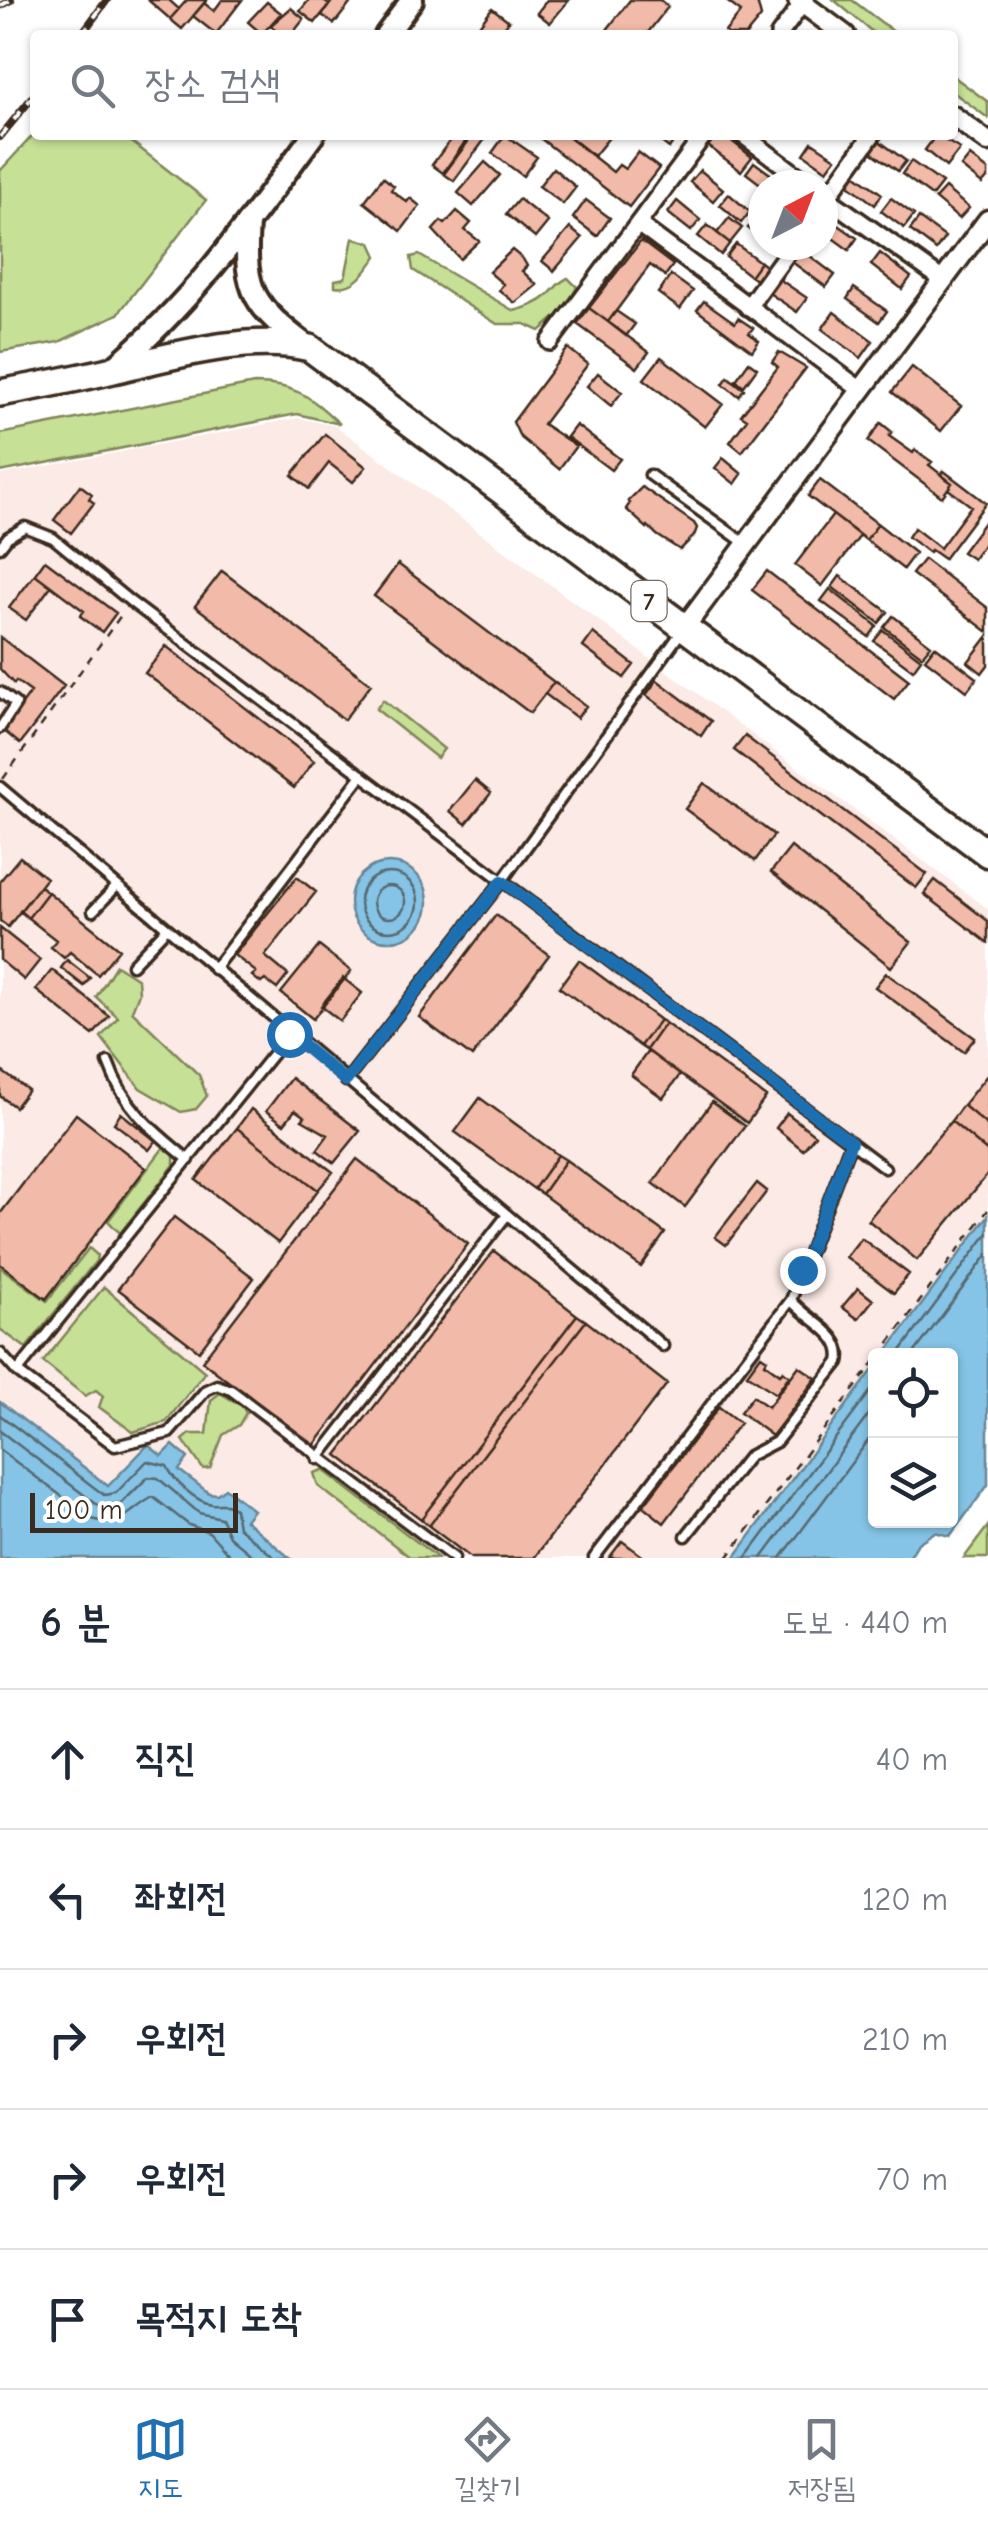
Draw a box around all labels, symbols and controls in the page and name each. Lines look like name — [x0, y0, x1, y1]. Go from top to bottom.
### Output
search box — [30, 30, 958, 140]
icon: search — [65, 58, 120, 113]
text: 장소 검색 — [145, 62, 280, 106]
north arrow — [748, 170, 838, 260]
road number: 7 — [632, 581, 666, 621]
route start — [267, 1012, 313, 1058]
route end — [780, 1248, 826, 1294]
map controls — [868, 1348, 958, 1528]
button: locate — [868, 1348, 958, 1438]
button: layers — [868, 1438, 958, 1528]
scale bar — [30, 1488, 238, 1532]
text: 100 m — [45, 1494, 123, 1526]
text: 6 분 — [40, 1598, 111, 1647]
text: 도보 · 440 m — [782, 1604, 948, 1641]
icon: ahead — [40, 1732, 95, 1787]
text: 직진 — [135, 1736, 196, 1780]
text: 40 m — [876, 1741, 948, 1778]
icon: left — [40, 1872, 95, 1927]
text: 좌회전 — [135, 1876, 227, 1920]
text: 120 m — [862, 1881, 948, 1918]
icon: right — [40, 2012, 95, 2067]
text: 우회전 — [135, 2016, 227, 2060]
text: 210 m — [862, 2021, 948, 2058]
icon: right — [40, 2152, 95, 2207]
text: 우회전 — [135, 2156, 227, 2200]
text: 70 m — [876, 2161, 948, 2198]
icon: arrive — [40, 2292, 95, 2347]
text: 목적지 도착 — [135, 2296, 301, 2340]
tab: 지도 — [133, 2412, 188, 2507]
tab: 길찾기 — [454, 2412, 522, 2507]
tab: 저장됨 — [787, 2412, 855, 2507]

